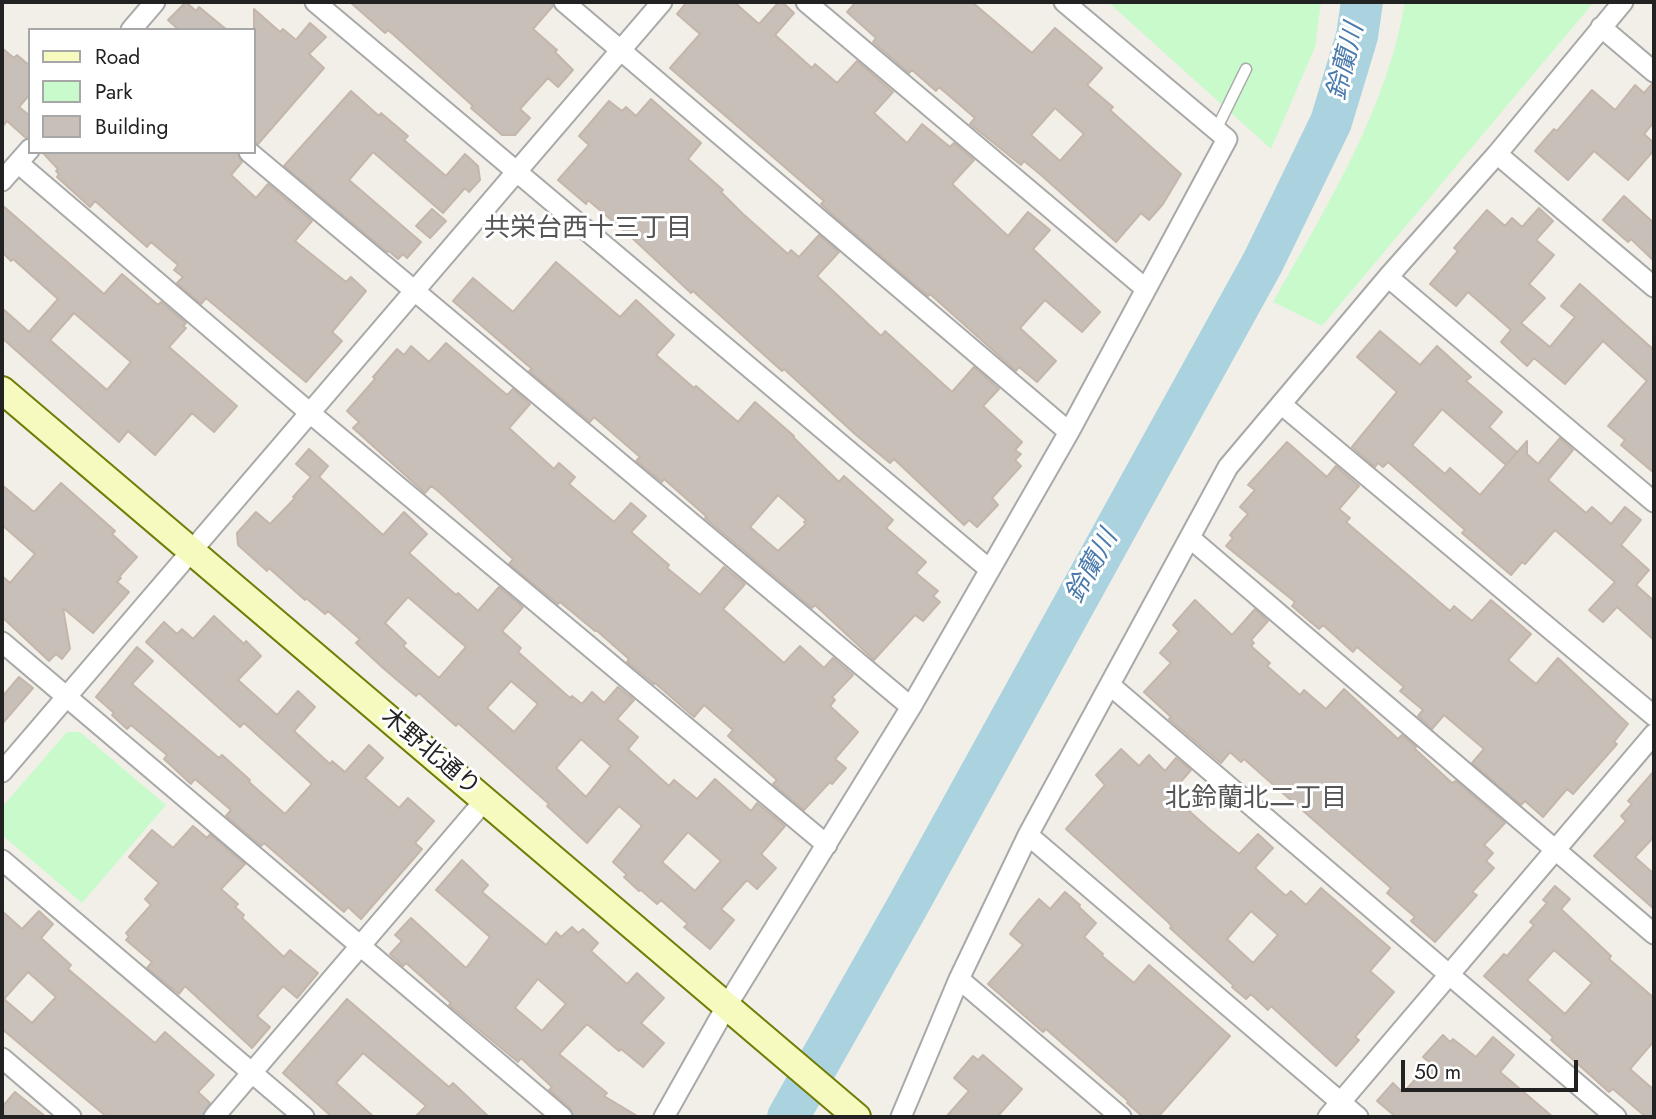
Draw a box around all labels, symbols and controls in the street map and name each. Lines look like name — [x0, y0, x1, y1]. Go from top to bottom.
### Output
water label: 鈴蘭川 — [1322, 20, 1372, 104]
legend — [28, 28, 256, 154]
text: Road — [95, 42, 140, 72]
text: Park — [95, 77, 132, 107]
text: Building — [95, 112, 168, 142]
district label: 共栄台西十三丁目 — [484, 214, 692, 246]
water label: 鈴蘭川 — [1060, 525, 1126, 609]
street label: 木野北通り — [375, 703, 485, 803]
district label: 北鈴蘭北二丁目 — [1165, 784, 1347, 816]
scale bar — [1404, 1046, 1581, 1090]
text: 50 m — [1414, 1057, 1461, 1087]

